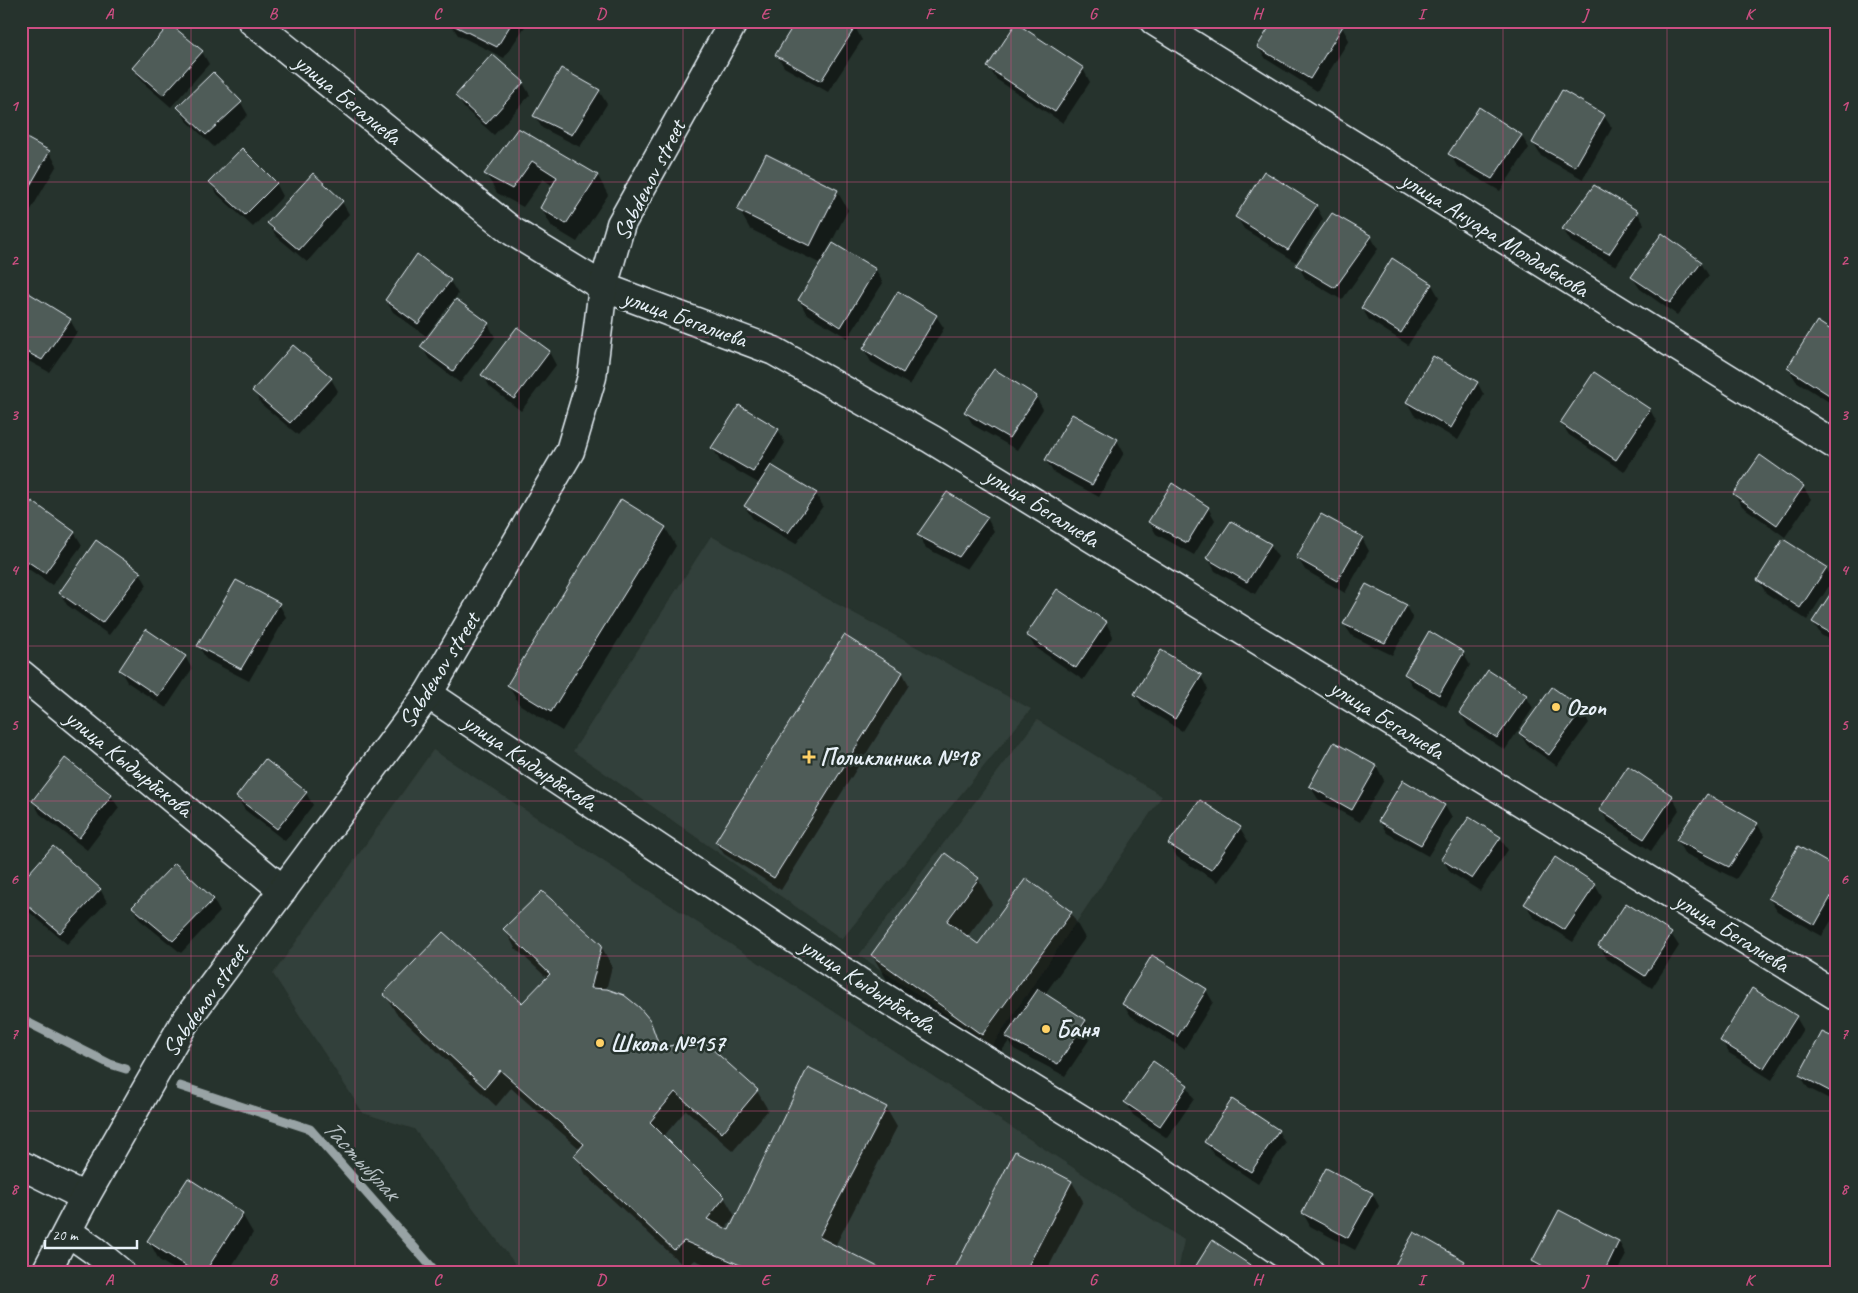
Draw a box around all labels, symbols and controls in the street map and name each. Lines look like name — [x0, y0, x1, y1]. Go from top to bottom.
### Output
text: A — [105, 4, 115, 24]
text: B — [269, 4, 279, 24]
text: C — [433, 4, 443, 24]
text: D — [596, 4, 607, 24]
text: E — [761, 4, 772, 24]
text: F — [925, 4, 936, 24]
text: G — [1089, 4, 1099, 24]
text: H — [1252, 4, 1264, 24]
text: I — [1418, 4, 1428, 24]
text: J — [1581, 4, 1590, 24]
text: K — [1745, 4, 1757, 24]
street label: улица Бегалиева — [287, 45, 409, 152]
text: 1 — [10, 96, 19, 116]
text: 1 — [1840, 96, 1849, 116]
street label: Sabdenov street — [606, 113, 693, 245]
street label: улица Ануара Молдабекова — [1394, 163, 1596, 305]
text: 2 — [10, 250, 19, 270]
text: 2 — [1840, 250, 1849, 270]
street label: улица Бегалиева — [617, 281, 752, 355]
text: 3 — [10, 405, 19, 425]
text: 3 — [1840, 405, 1849, 425]
street label: улица Бегалиева — [978, 459, 1106, 555]
text: 4 — [10, 560, 19, 580]
text: 4 — [1840, 560, 1849, 580]
street label: Sabdenov street — [392, 605, 487, 733]
street label: улица Бегалиева — [1323, 671, 1451, 767]
place label: Ozon — [1566, 692, 1607, 722]
street label: улица Кыдырбекова — [58, 701, 200, 825]
marker: Ozon — [1550, 701, 1562, 713]
street label: улица Кыдырбекова — [456, 705, 605, 819]
text: 5 — [11, 715, 20, 735]
text: 5 — [1841, 715, 1850, 735]
place label: Поликлиника №18 — [820, 742, 981, 772]
marker: Поликлиника №18 — [802, 750, 816, 764]
text: 6 — [10, 869, 19, 889]
text: 6 — [1840, 869, 1849, 889]
street label: улица Бегалиева — [1668, 884, 1796, 980]
street label: улица Кыдырбекова — [793, 929, 943, 1041]
street label: Sabdenov street — [155, 936, 256, 1062]
place label: Баня — [1056, 1014, 1100, 1044]
marker: Баня — [1040, 1023, 1052, 1035]
text: 7 — [10, 1024, 19, 1044]
text: 7 — [1840, 1024, 1849, 1044]
place label: Школа №157 — [610, 1028, 727, 1058]
marker: Школа №157 — [594, 1037, 606, 1049]
water label: Тастыбулак — [316, 1112, 410, 1210]
text: 8 — [10, 1179, 19, 1199]
text: 8 — [1840, 1179, 1849, 1199]
scale bar — [45, 1218, 138, 1250]
text: 20 m — [52, 1226, 79, 1245]
text: A — [105, 1270, 115, 1290]
text: B — [269, 1270, 279, 1290]
text: C — [433, 1270, 443, 1290]
text: D — [596, 1270, 607, 1290]
text: E — [761, 1270, 772, 1290]
text: F — [925, 1270, 936, 1290]
text: G — [1089, 1270, 1099, 1290]
text: H — [1252, 1270, 1264, 1290]
text: I — [1418, 1270, 1428, 1290]
text: J — [1581, 1270, 1590, 1290]
text: K — [1745, 1270, 1757, 1290]

